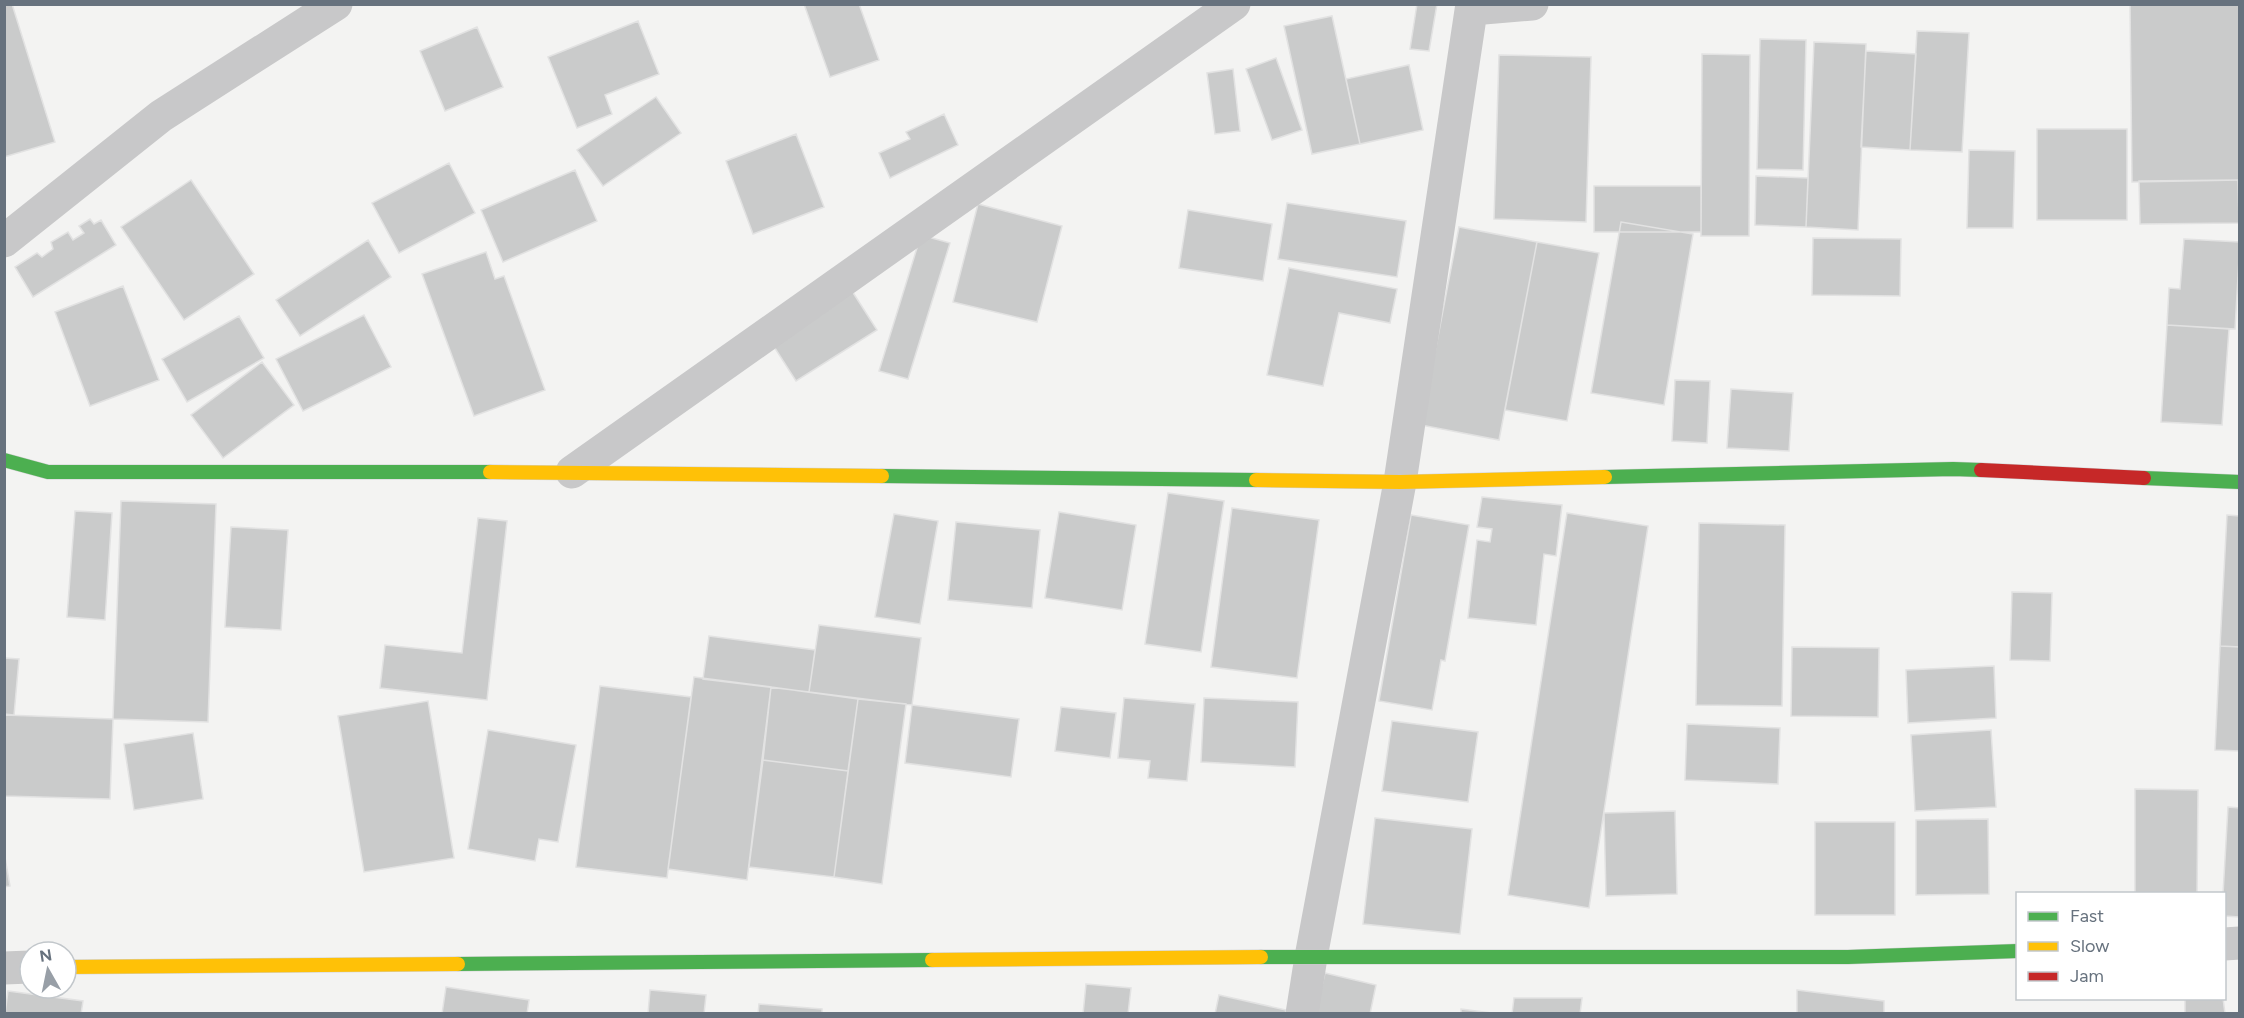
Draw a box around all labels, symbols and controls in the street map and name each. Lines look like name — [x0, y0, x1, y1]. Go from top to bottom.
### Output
legend — [2016, 892, 2226, 1000]
text: Fast — [2070, 905, 2104, 927]
text: Slow — [2070, 935, 2109, 957]
north arrow — [18, 940, 78, 1000]
text: N — [38, 945, 53, 966]
text: Jam — [2070, 965, 2104, 987]

